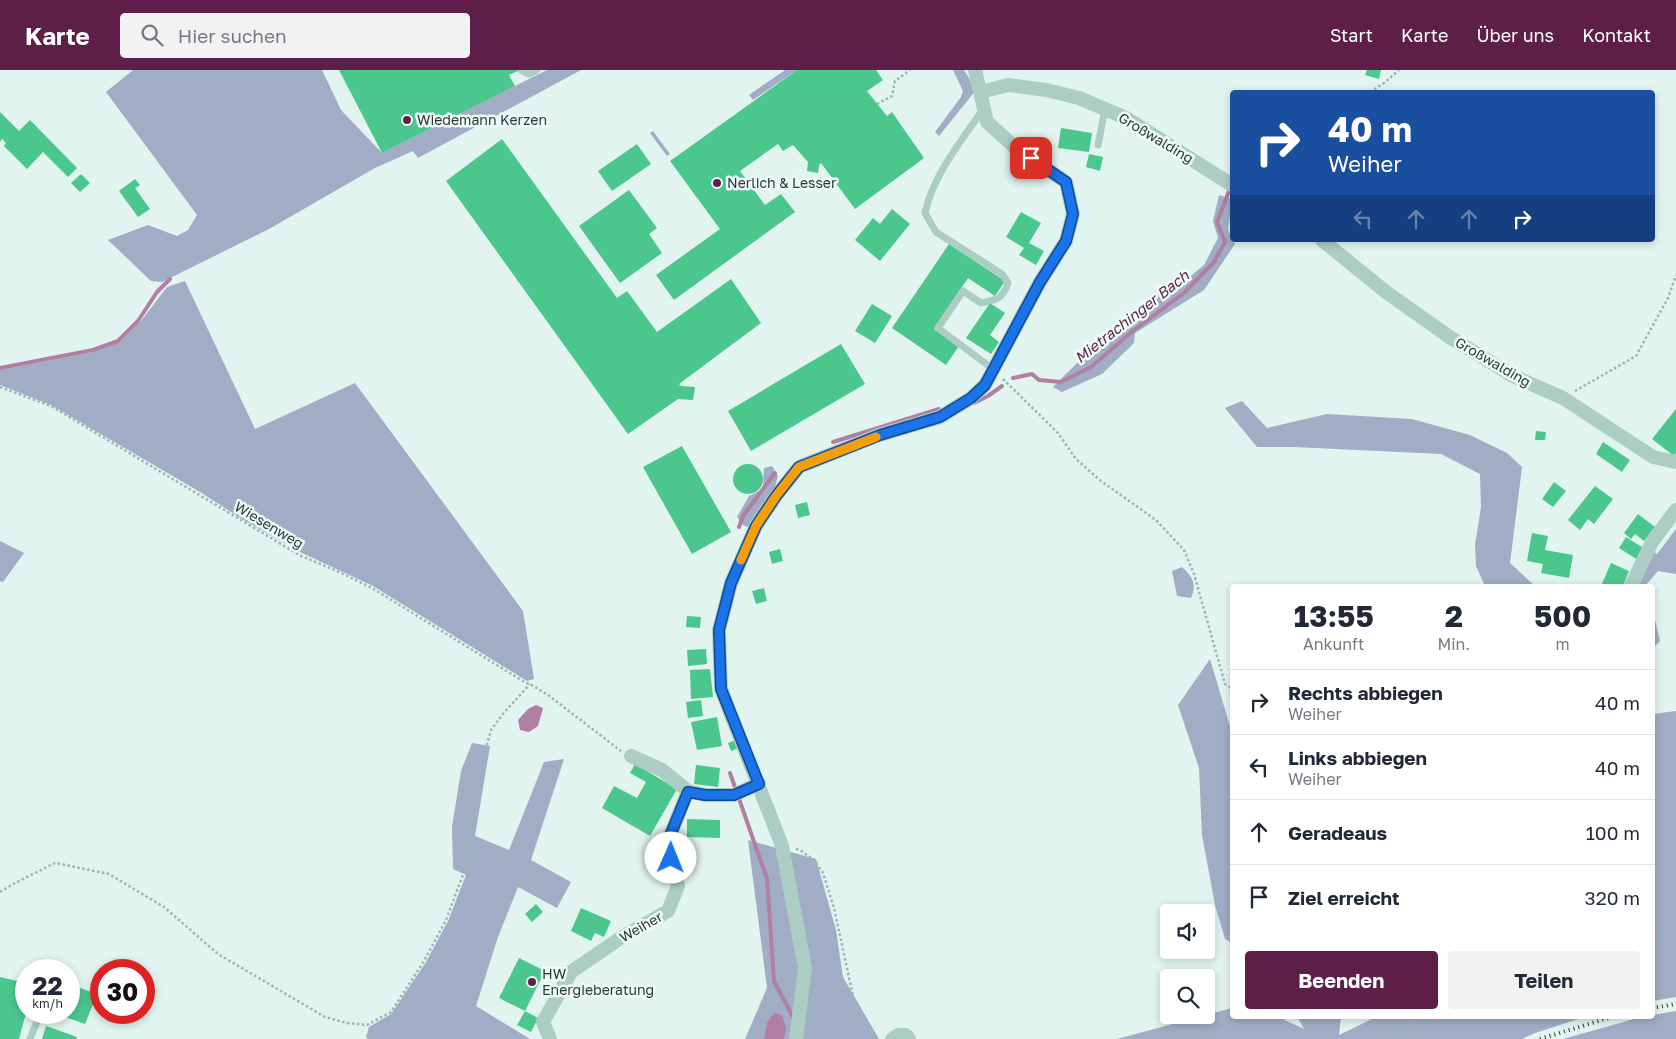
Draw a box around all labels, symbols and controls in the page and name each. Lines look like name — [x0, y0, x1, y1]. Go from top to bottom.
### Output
search box — [120, 13, 470, 58]
text: Karte — [25, 21, 90, 50]
icon: search — [138, 21, 166, 49]
text: Hier suchen — [178, 24, 287, 47]
text: Start — [1330, 24, 1373, 46]
text: Karte — [1401, 24, 1448, 46]
text: Über uns — [1476, 24, 1554, 46]
text: Kontakt — [1582, 24, 1651, 46]
text: 40 m — [1328, 108, 1412, 150]
street label: Großwalding — [1116, 109, 1197, 167]
icon: right — [1245, 110, 1310, 175]
place label: Wiedemann Kerzen — [417, 111, 547, 128]
marker: Wiedemann Kerzen — [401, 114, 413, 126]
pin — [1010, 137, 1052, 179]
icon: arrive — [1017, 144, 1045, 172]
text: Weiher — [1328, 150, 1402, 177]
place label: Nerlich & Lesser — [727, 174, 837, 191]
marker: Nerlich & Lesser — [711, 177, 723, 189]
icon: left — [1349, 205, 1377, 233]
icon: ahead — [1402, 205, 1430, 233]
icon: ahead — [1455, 205, 1483, 233]
icon: right — [1508, 205, 1536, 233]
water label: Mietrachinger Bach — [1071, 266, 1193, 367]
street label: Großwalding — [1452, 333, 1534, 390]
street label: Wiesenweg — [232, 497, 307, 552]
text: 13:55 — [1294, 598, 1374, 634]
text: 2 — [1445, 598, 1463, 634]
text: 500 — [1534, 598, 1591, 634]
text: Ankunft — [1303, 634, 1364, 654]
text: Min. — [1437, 634, 1470, 654]
text: m — [1555, 634, 1570, 654]
text: Rechts abbiegen — [1288, 681, 1443, 704]
icon: right — [1245, 688, 1273, 716]
text: 40 m — [1595, 691, 1640, 714]
text: Weiher — [1288, 704, 1342, 724]
text: Links abbiegen — [1288, 746, 1427, 769]
icon: left — [1245, 753, 1273, 781]
text: 40 m — [1595, 756, 1640, 779]
text: Weiher — [1288, 769, 1342, 789]
icon: ahead — [1245, 818, 1273, 846]
text: Geradeaus — [1288, 821, 1387, 844]
text: 100 m — [1586, 821, 1640, 844]
position arrow — [644, 831, 696, 883]
icon: arrive — [1245, 883, 1273, 911]
text: Ziel erreicht — [1288, 886, 1400, 909]
text: 320 m — [1585, 886, 1640, 909]
map controls — [1160, 904, 1215, 1024]
button: sound — [1160, 904, 1215, 959]
street label: Weiher — [616, 907, 666, 946]
button: Beenden — [1245, 951, 1438, 1009]
button: Teilen — [1448, 951, 1640, 1009]
speed limit sign: 30 — [90, 959, 155, 1024]
place label: HW Energieberatung — [542, 965, 654, 998]
button: search — [1160, 969, 1215, 1024]
text: 22 — [32, 970, 63, 1001]
marker: HW Energieberatung — [526, 976, 538, 988]
text: km/h — [32, 996, 63, 1011]

